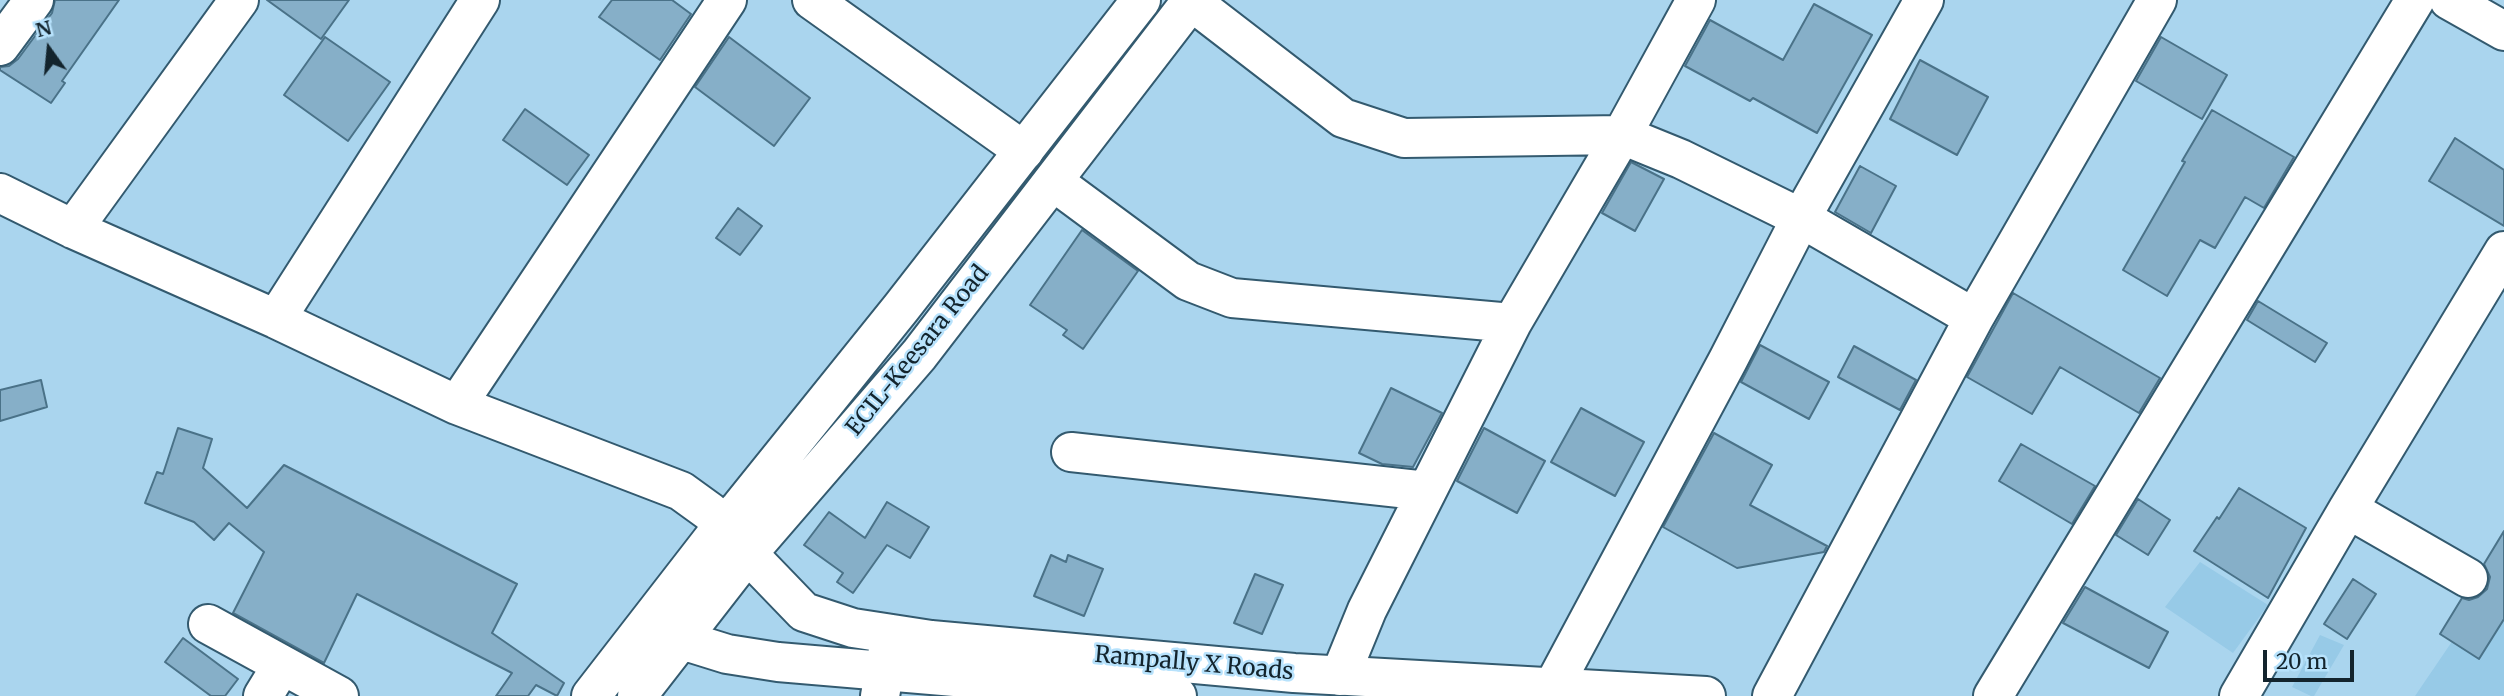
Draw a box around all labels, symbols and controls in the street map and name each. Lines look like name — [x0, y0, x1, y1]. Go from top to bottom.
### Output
north arrow — [14, 14, 84, 84]
text: N — [33, 15, 54, 42]
street label: ECIL-Keesara Road — [841, 260, 995, 442]
scale bar — [2266, 636, 2357, 680]
street label: Rampally X Roads — [1093, 642, 1295, 686]
text: 20 m — [2276, 648, 2327, 675]

